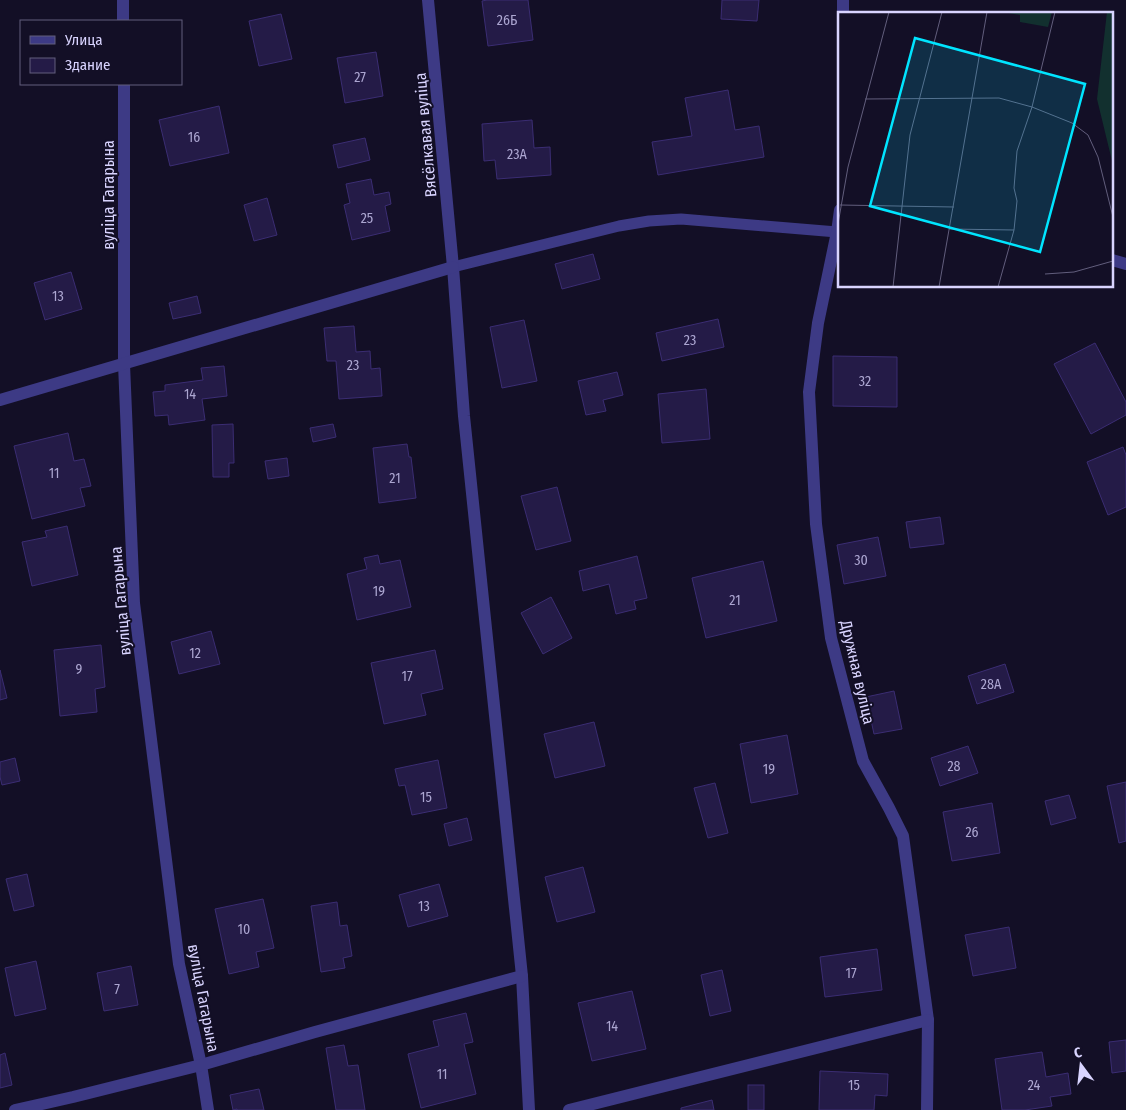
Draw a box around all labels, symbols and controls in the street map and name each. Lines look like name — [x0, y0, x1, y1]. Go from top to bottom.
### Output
house number: 26Б — [497, 12, 517, 29]
inset map — [838, 12, 1114, 288]
legend — [20, 20, 182, 85]
text: Улица — [64, 31, 103, 49]
text: Здание — [65, 56, 111, 74]
house number: 27 — [354, 69, 366, 86]
street label: Вясёлкавая вуліца — [411, 72, 440, 198]
house number: 16 — [188, 129, 200, 146]
street label: вуліца Гагарына — [99, 140, 118, 250]
house number: 23А — [507, 146, 528, 163]
house number: 25 — [361, 210, 373, 227]
house number: 13 — [52, 288, 64, 305]
house number: 23 — [684, 332, 696, 349]
house number: 23 — [347, 357, 359, 374]
house number: 32 — [859, 373, 871, 390]
house number: 14 — [184, 386, 196, 403]
house number: 11 — [49, 465, 59, 482]
house number: 21 — [389, 470, 401, 487]
street label: вуліца Гагарына — [106, 545, 135, 656]
house number: 30 — [854, 552, 868, 569]
house number: 19 — [373, 583, 385, 600]
house number: 21 — [729, 592, 741, 609]
street label: Дружная вуліца — [836, 617, 879, 726]
house number: 12 — [189, 645, 201, 662]
house number: 9 — [76, 661, 83, 678]
house number: 17 — [401, 668, 413, 685]
house number: 28А — [981, 676, 1002, 693]
house number: 28 — [947, 758, 961, 775]
house number: 19 — [763, 761, 775, 778]
house number: 15 — [420, 789, 432, 806]
house number: 26 — [965, 824, 979, 841]
house number: 13 — [418, 898, 430, 915]
house number: 10 — [238, 921, 250, 938]
street label: вуліца Гагарына — [184, 942, 223, 1054]
house number: 17 — [845, 965, 857, 982]
house number: 7 — [114, 981, 120, 998]
house number: 14 — [606, 1018, 618, 1035]
north arrow — [1056, 1040, 1106, 1090]
text: С — [1072, 1044, 1084, 1062]
house number: 11 — [437, 1066, 447, 1083]
house number: 15 — [848, 1077, 860, 1094]
house number: 24 — [1028, 1077, 1041, 1094]

